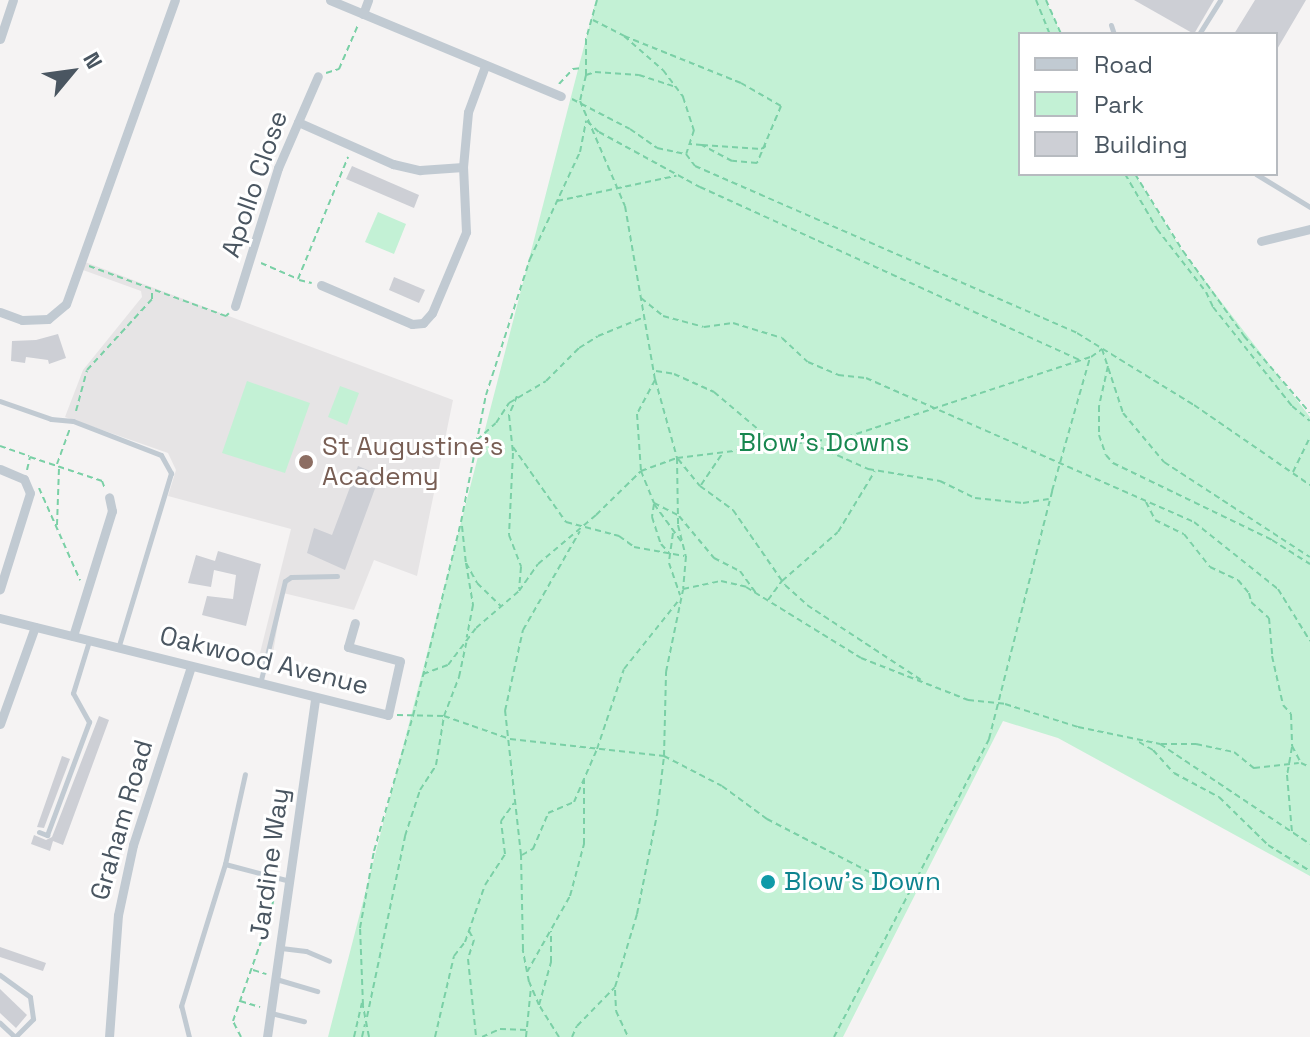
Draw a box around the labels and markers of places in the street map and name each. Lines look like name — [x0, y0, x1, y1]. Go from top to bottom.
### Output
place label: St Augustine's Academy — [322, 431, 504, 492]
marker: St Augustine's Academy — [297, 453, 315, 471]
place label: Blow's Down — [784, 866, 941, 898]
marker: Blow's Down — [759, 873, 777, 891]

